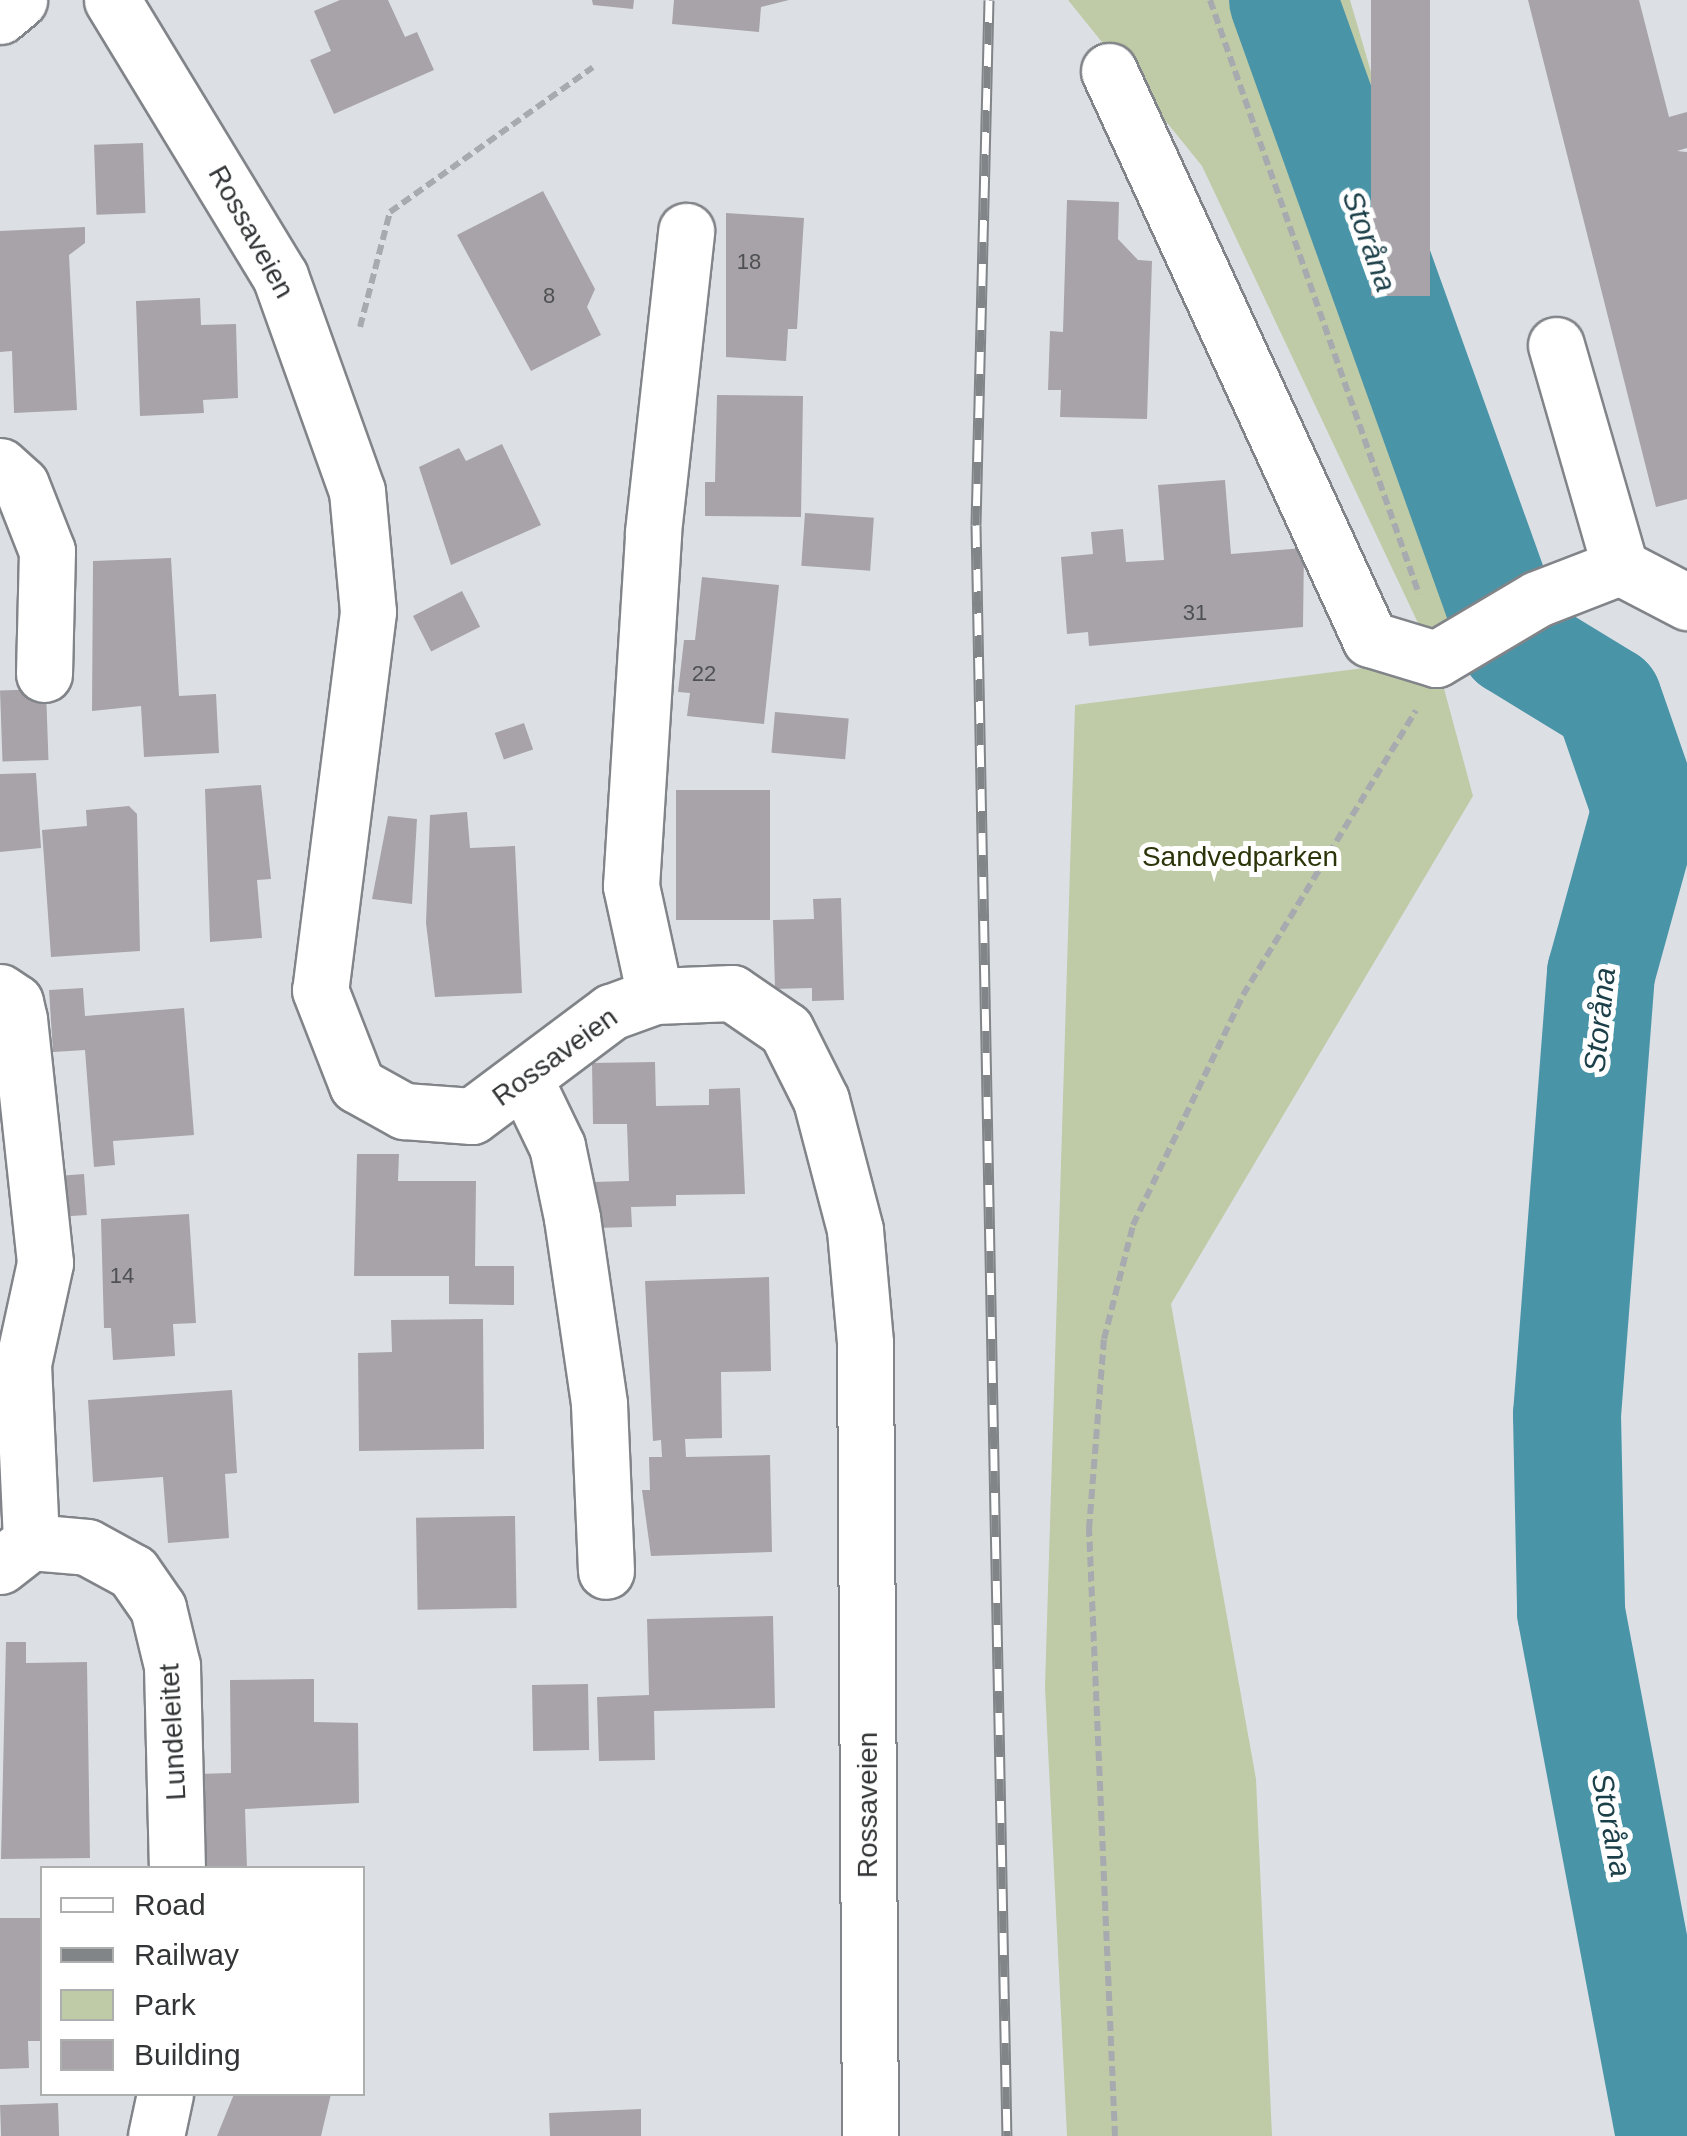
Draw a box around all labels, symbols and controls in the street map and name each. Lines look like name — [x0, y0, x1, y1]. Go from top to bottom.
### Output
street label: Rossaveien — [201, 160, 301, 304]
water label: Storåna — [1334, 185, 1404, 297]
house number: 18 — [737, 249, 761, 275]
house number: 8 — [543, 283, 555, 309]
house number: 31 — [1183, 600, 1207, 626]
house number: 22 — [692, 661, 716, 687]
park label: Sandvedparken — [1142, 840, 1338, 874]
water label: Storåna — [1577, 966, 1623, 1074]
street label: Rossaveien — [486, 1000, 624, 1114]
house number: 14 — [110, 1263, 134, 1289]
street label: Lundeleitet — [153, 1663, 193, 1801]
street label: Rossaveien — [851, 1732, 885, 1878]
water label: Storåna — [1583, 1770, 1639, 1880]
legend — [40, 1866, 365, 2096]
text: Road — [134, 1888, 206, 1921]
text: Railway — [134, 1938, 239, 1971]
text: Park — [134, 1988, 196, 2021]
text: Building — [134, 2038, 241, 2071]

